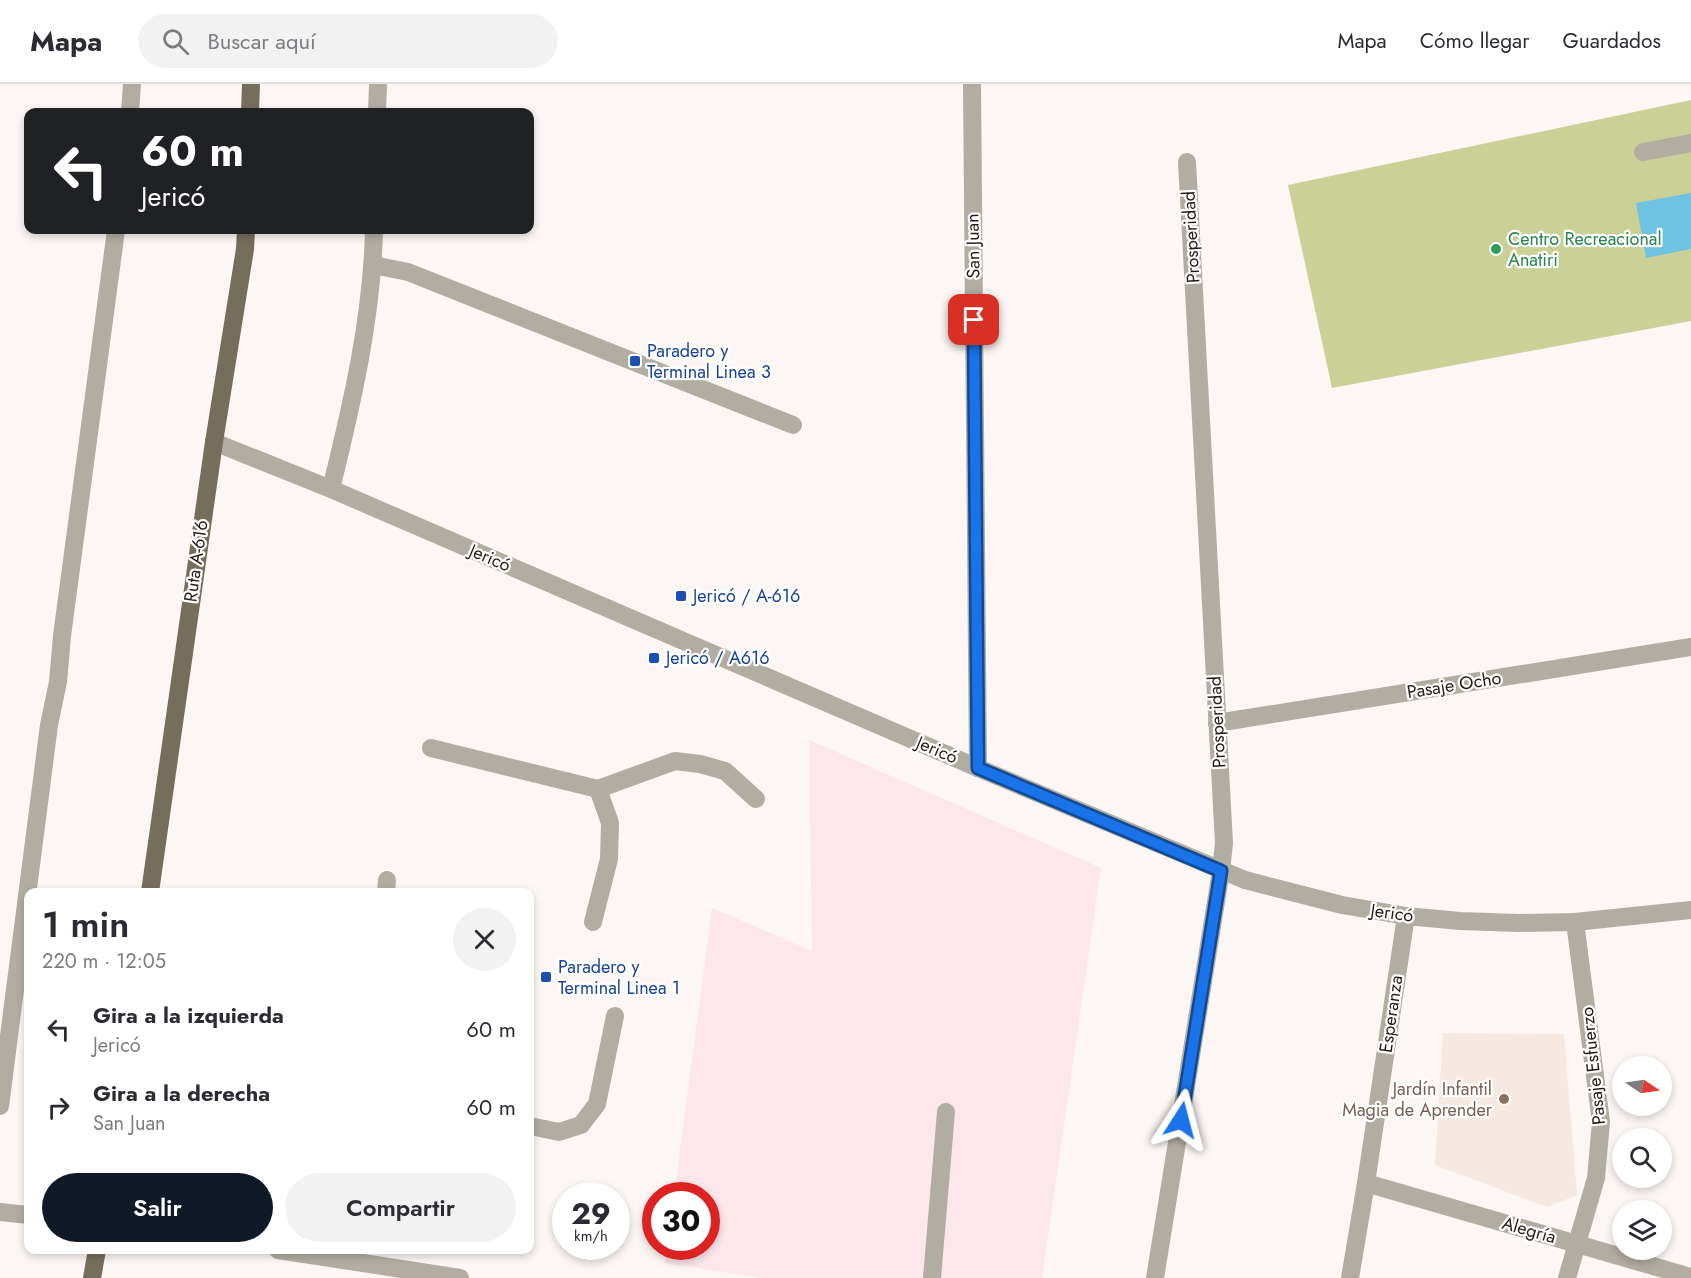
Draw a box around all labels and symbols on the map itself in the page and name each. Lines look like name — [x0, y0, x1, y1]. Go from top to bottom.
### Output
street label: Prosperidad — [1176, 190, 1206, 284]
street label: San Juan — [959, 213, 987, 279]
place label: Centro Recreacional Anatiri — [1508, 226, 1662, 273]
marker: Centro Recreacional Anatiri — [1489, 242, 1503, 256]
pin — [948, 294, 999, 345]
place label: Paradero y Terminal Linea 3 — [647, 338, 771, 385]
marker: Paradero y Terminal Linea 3 — [628, 354, 642, 368]
street label: Ruta A-616 — [177, 518, 215, 604]
street label: Jericó — [463, 537, 515, 578]
place label: Jericó / A-616 — [691, 583, 800, 609]
marker: Jericó / A-616 — [674, 589, 688, 603]
place label: Jericó / A616 — [664, 645, 770, 671]
marker: Jericó / A616 — [647, 651, 661, 665]
street label: Pasaje Ocho — [1405, 665, 1503, 705]
street label: Prosperidad — [1202, 675, 1232, 769]
street label: Jericó — [910, 729, 962, 770]
street label: Jericó — [1367, 897, 1415, 929]
place label: Paradero y Terminal Linea 1 — [558, 954, 680, 1001]
marker: Paradero y Terminal Linea 1 — [539, 970, 553, 984]
street label: Esperanza — [1373, 974, 1409, 1054]
street label: Pasaje Esfuerzo — [1574, 1005, 1612, 1126]
north arrow — [1612, 1056, 1672, 1116]
place label: Jardín Infantil Magia de Aprender — [1342, 1076, 1493, 1123]
position arrow — [1149, 1088, 1213, 1152]
marker: Jardín Infantil Magia de Aprender — [1497, 1092, 1511, 1106]
speed limit sign: 30 — [642, 1182, 720, 1260]
street label: Alegría — [1499, 1210, 1559, 1250]

